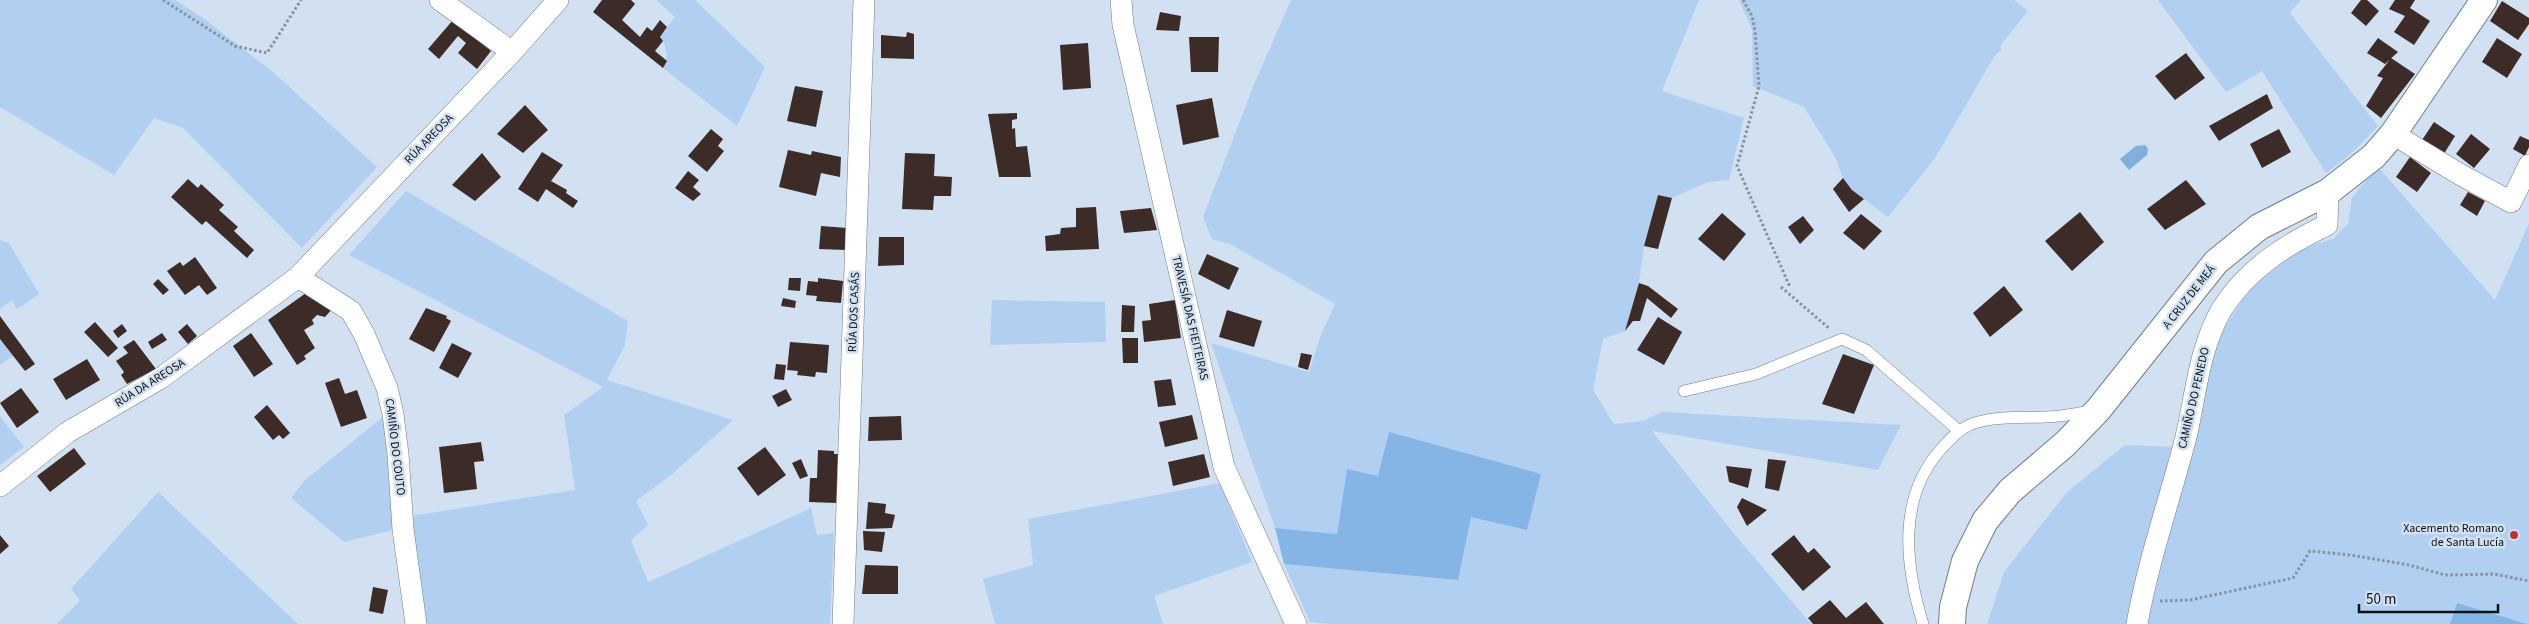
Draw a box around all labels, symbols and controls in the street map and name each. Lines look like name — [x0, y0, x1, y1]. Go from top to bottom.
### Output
street label: RÚA AREOSA — [401, 110, 458, 168]
street label: TRAVESÍA DAS FIEITEIRAS — [1167, 254, 1213, 382]
street label: A CRUZ DE MEÁ — [2159, 261, 2220, 333]
street label: RÚA DOS CASÁS — [844, 272, 864, 352]
street label: CAMIÑO DO PENEDO — [2174, 346, 2214, 450]
street label: RÚA DA AREOSA — [112, 354, 189, 411]
street label: CAMIÑO DO COUTO — [381, 398, 409, 496]
place label: Xacemento Romano de Santa Lucía — [2403, 520, 2504, 551]
marker: Xacemento Romano de Santa Lucía — [2508, 529, 2520, 541]
scale bar — [2359, 582, 2498, 614]
text: 50 m — [2366, 589, 2396, 610]

